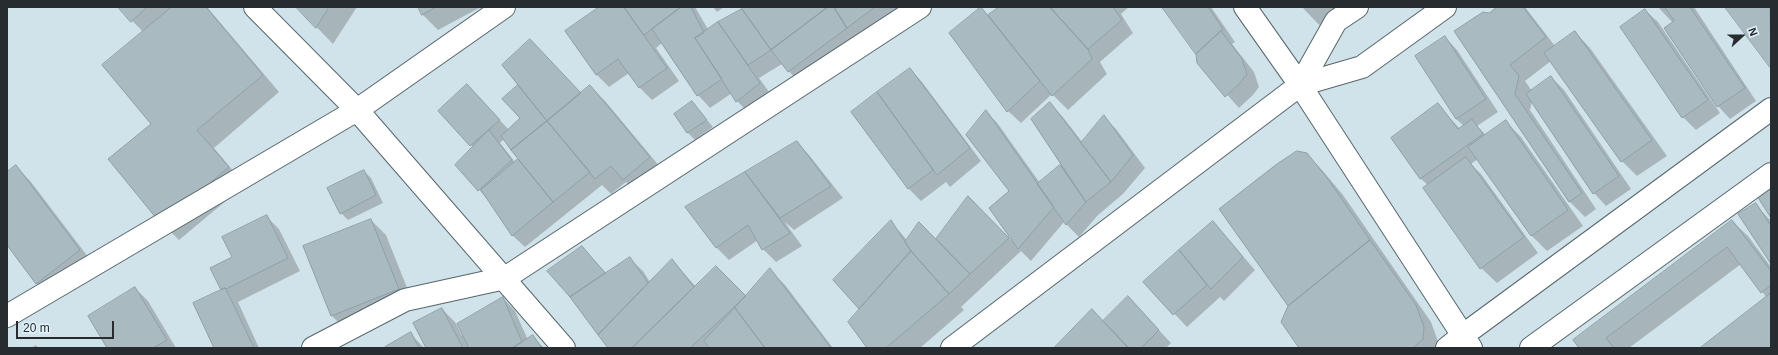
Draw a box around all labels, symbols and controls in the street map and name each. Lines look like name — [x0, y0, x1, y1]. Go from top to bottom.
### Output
north arrow — [1722, 16, 1762, 56]
text: N — [1746, 26, 1760, 38]
scale bar — [18, 313, 116, 339]
text: 20 m — [23, 321, 50, 335]

